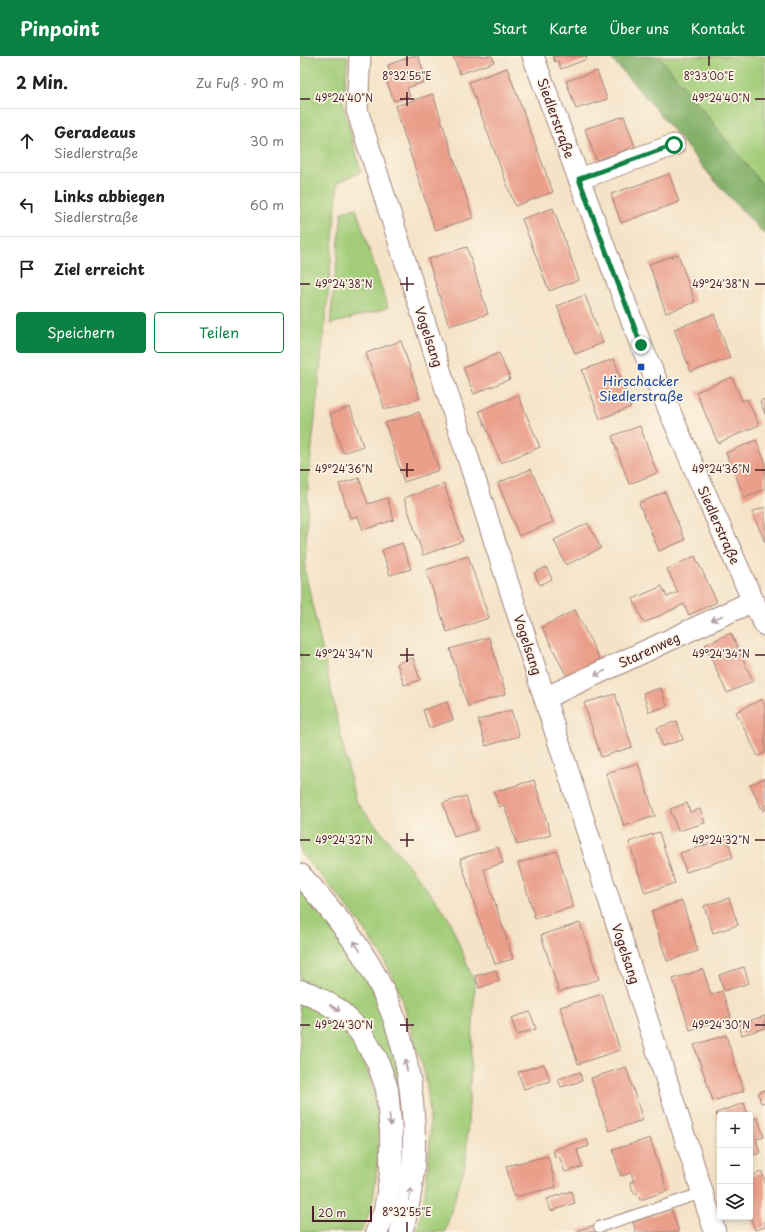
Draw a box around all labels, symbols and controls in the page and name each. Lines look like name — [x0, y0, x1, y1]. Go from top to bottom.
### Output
text: Pinpoint — [20, 14, 100, 42]
text: Start — [492, 18, 527, 39]
text: Karte — [549, 18, 587, 39]
text: Über uns — [609, 18, 669, 39]
text: Kontakt — [691, 18, 745, 39]
text: 8°32'55"E — [382, 68, 432, 83]
text: 8°33'00"E — [684, 68, 734, 83]
text: 2 Min. — [16, 69, 68, 95]
text: Zu Fuß · 90 m — [196, 73, 284, 92]
street label: Siedlerstraße — [533, 75, 580, 161]
text: 49°24'40"N — [315, 90, 373, 105]
text: 49°24'40"N — [692, 90, 750, 105]
text: Geradeaus — [54, 120, 136, 143]
icon: ahead — [16, 130, 38, 152]
text: 30 m — [250, 131, 284, 150]
route start — [665, 136, 683, 154]
text: Siedlerstraße — [54, 143, 138, 162]
text: Links abbiegen — [54, 184, 165, 207]
icon: left — [16, 194, 38, 216]
text: 60 m — [250, 195, 284, 214]
text: Siedlerstraße — [54, 207, 138, 226]
text: Ziel erreicht — [54, 257, 145, 280]
icon: arrive — [16, 258, 38, 280]
text: 49°24'38"N — [315, 276, 373, 291]
text: 49°24'38"N — [692, 276, 750, 291]
street label: Vogelsang — [411, 304, 448, 369]
button: Speichern — [16, 312, 146, 353]
button: Teilen — [154, 312, 284, 353]
route end — [632, 336, 650, 354]
marker: Hirschacker Siedlerstraße — [636, 362, 646, 372]
place label: Hirschacker Siedlerstraße — [599, 371, 683, 405]
text: 49°24'36"N — [315, 461, 373, 476]
text: 49°24'36"N — [692, 461, 750, 476]
street label: Siedlerstraße — [694, 483, 745, 567]
street label: Vogelsang — [510, 612, 547, 677]
one-way arrow — [712, 615, 724, 622]
street label: Starenweg — [615, 627, 683, 672]
text: 49°24'34"N — [315, 646, 373, 661]
text: 49°24'34"N — [692, 646, 750, 661]
one-way arrow — [594, 670, 606, 677]
text: 49°24'32"N — [315, 832, 373, 847]
text: 49°24'32"N — [692, 832, 750, 847]
street label: Vogelsang — [608, 921, 645, 986]
one-way arrow — [352, 940, 360, 952]
one-way arrow — [329, 1004, 340, 1012]
text: 49°24'30"N — [315, 1017, 373, 1032]
text: 49°24'30"N — [692, 1017, 750, 1032]
one-way arrow — [402, 1059, 410, 1072]
map controls — [717, 1112, 753, 1220]
button: + — [717, 1112, 753, 1148]
one-way arrow — [386, 1113, 393, 1126]
button: − — [717, 1148, 753, 1184]
button: layers — [717, 1184, 753, 1220]
one-way arrow — [406, 1188, 414, 1201]
scale bar — [312, 1204, 372, 1223]
text: 20 m — [318, 1204, 346, 1221]
text: 8°32'55"E — [382, 1204, 432, 1219]

